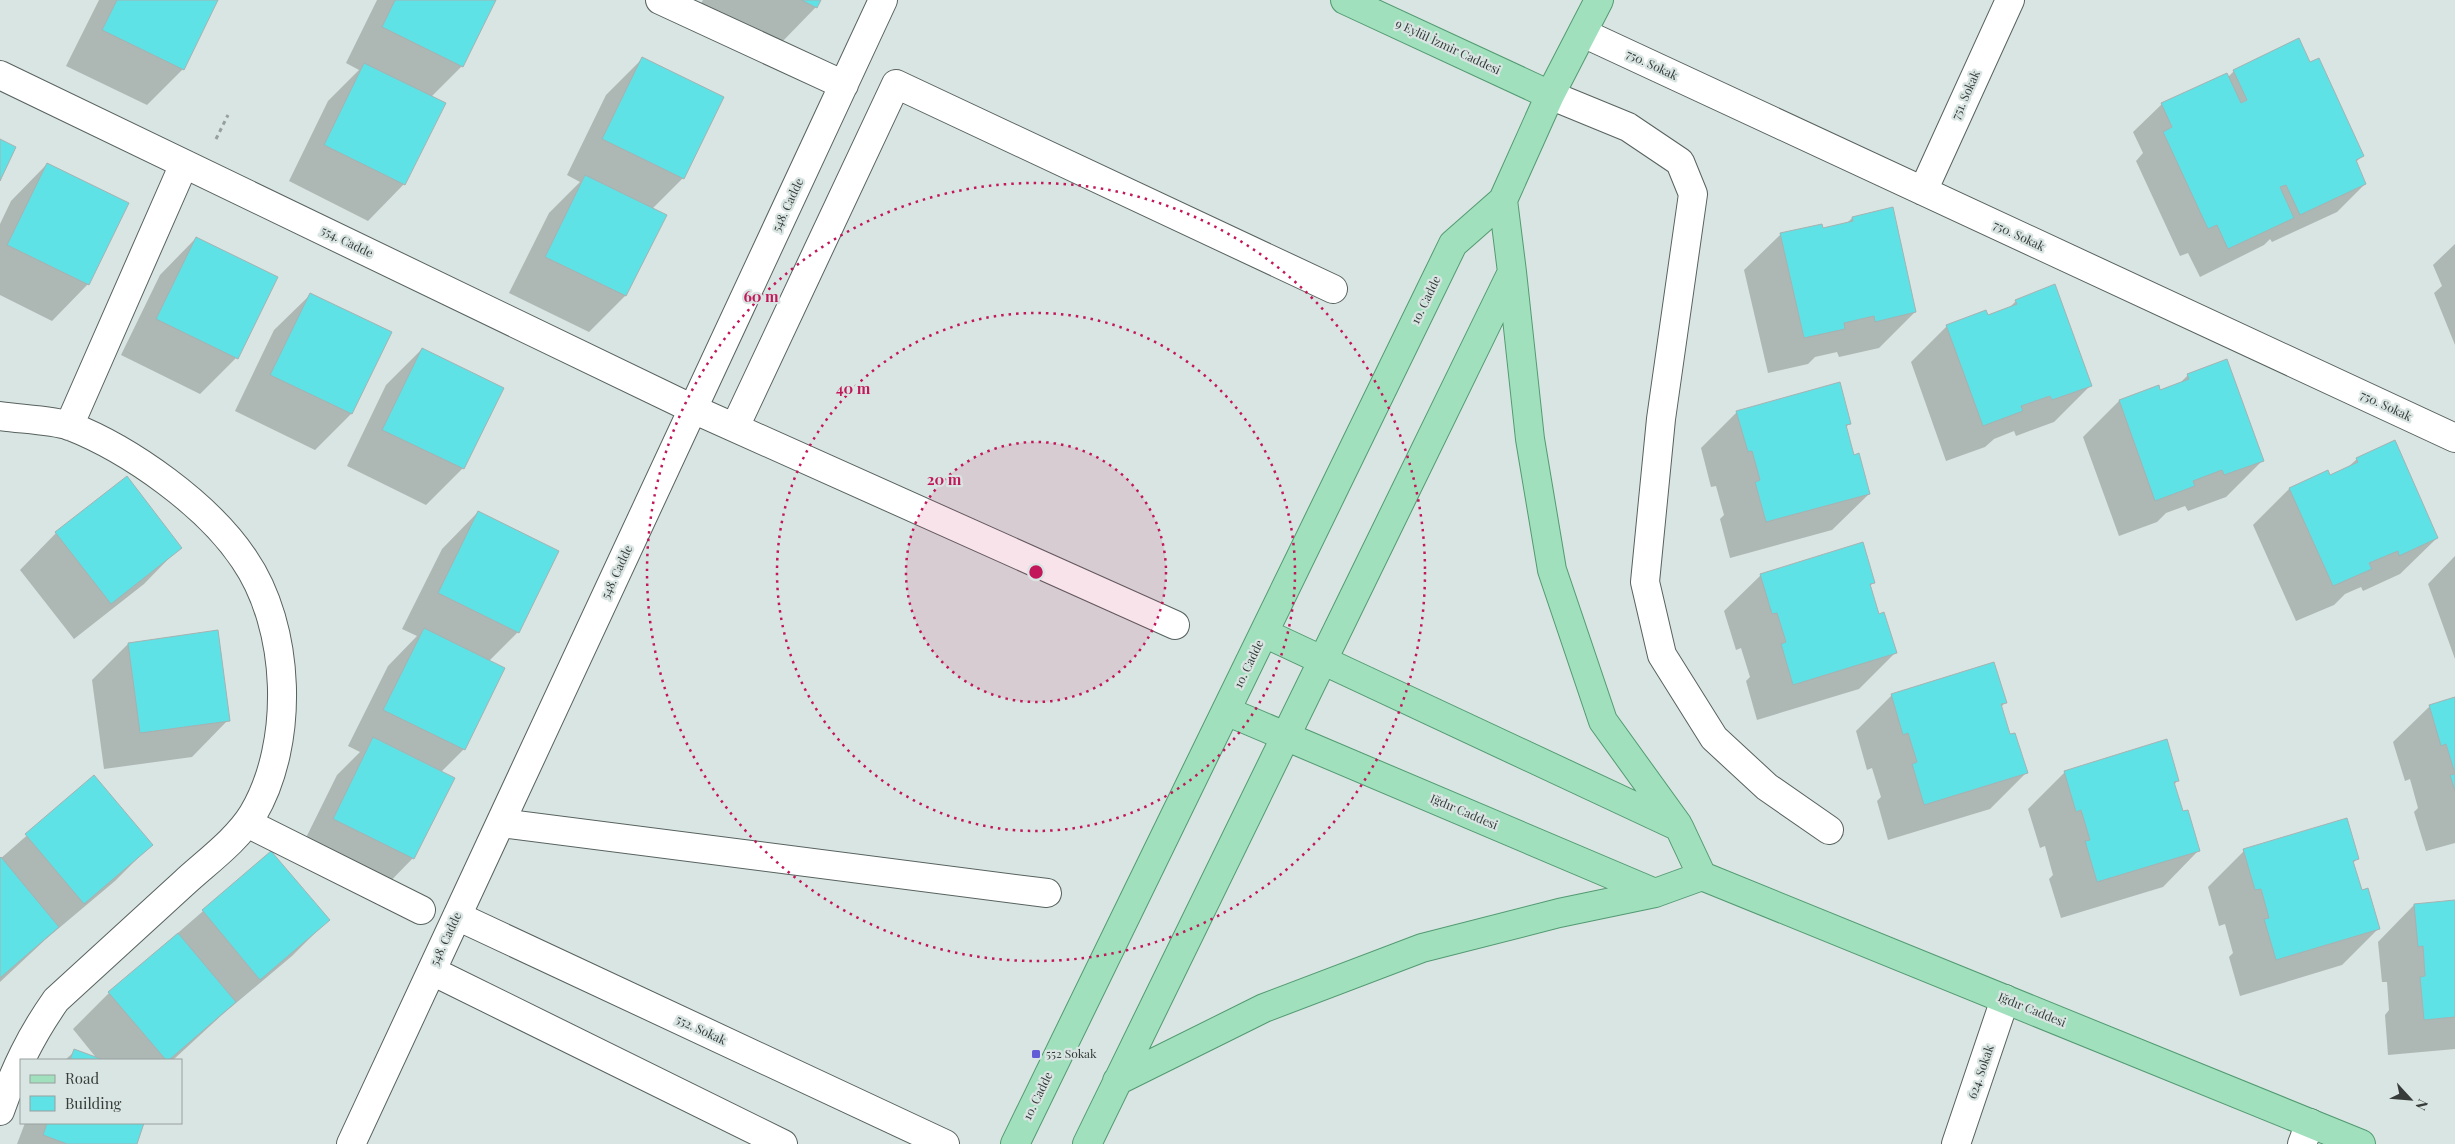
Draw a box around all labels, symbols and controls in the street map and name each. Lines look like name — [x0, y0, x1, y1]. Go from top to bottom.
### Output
street label: 9 Eylül İzmir Caddesi — [1393, 15, 1504, 78]
street label: 750. Sokak — [1624, 45, 1681, 83]
street label: 751. Sokak — [1947, 67, 1983, 122]
street label: 548. Cadde — [768, 175, 806, 234]
street label: 750. Sokak — [1991, 216, 2048, 254]
street label: 554. Cadde — [319, 222, 376, 261]
street label: 10. Cadde — [1407, 273, 1444, 326]
text: 60 m — [743, 286, 779, 306]
text: 40 m — [836, 378, 871, 398]
street label: 750. Sokak — [2358, 386, 2415, 424]
text: 20 m — [927, 469, 962, 489]
street label: 548. Cadde — [597, 542, 635, 601]
centre of rings — [1027, 563, 1045, 581]
street label: 10. Cadde — [1230, 637, 1267, 690]
street label: Iğdır Caddesi — [1428, 790, 1501, 833]
street label: 548. Cadde — [426, 909, 464, 968]
street label: Iğdır Caddesi — [1996, 988, 2069, 1030]
street label: 552. Sokak — [674, 1010, 730, 1048]
street label: 624. Sokak — [1963, 1042, 1997, 1101]
place label: 552 Sokak — [1046, 1045, 1097, 1061]
marker: 552 Sokak — [1030, 1048, 1042, 1060]
legend — [20, 1059, 182, 1124]
text: Road — [65, 1068, 99, 1088]
street label: 10. Cadde — [1019, 1069, 1056, 1122]
north arrow — [2385, 1074, 2435, 1124]
text: Building — [65, 1093, 122, 1113]
text: N — [2411, 1096, 2433, 1114]

